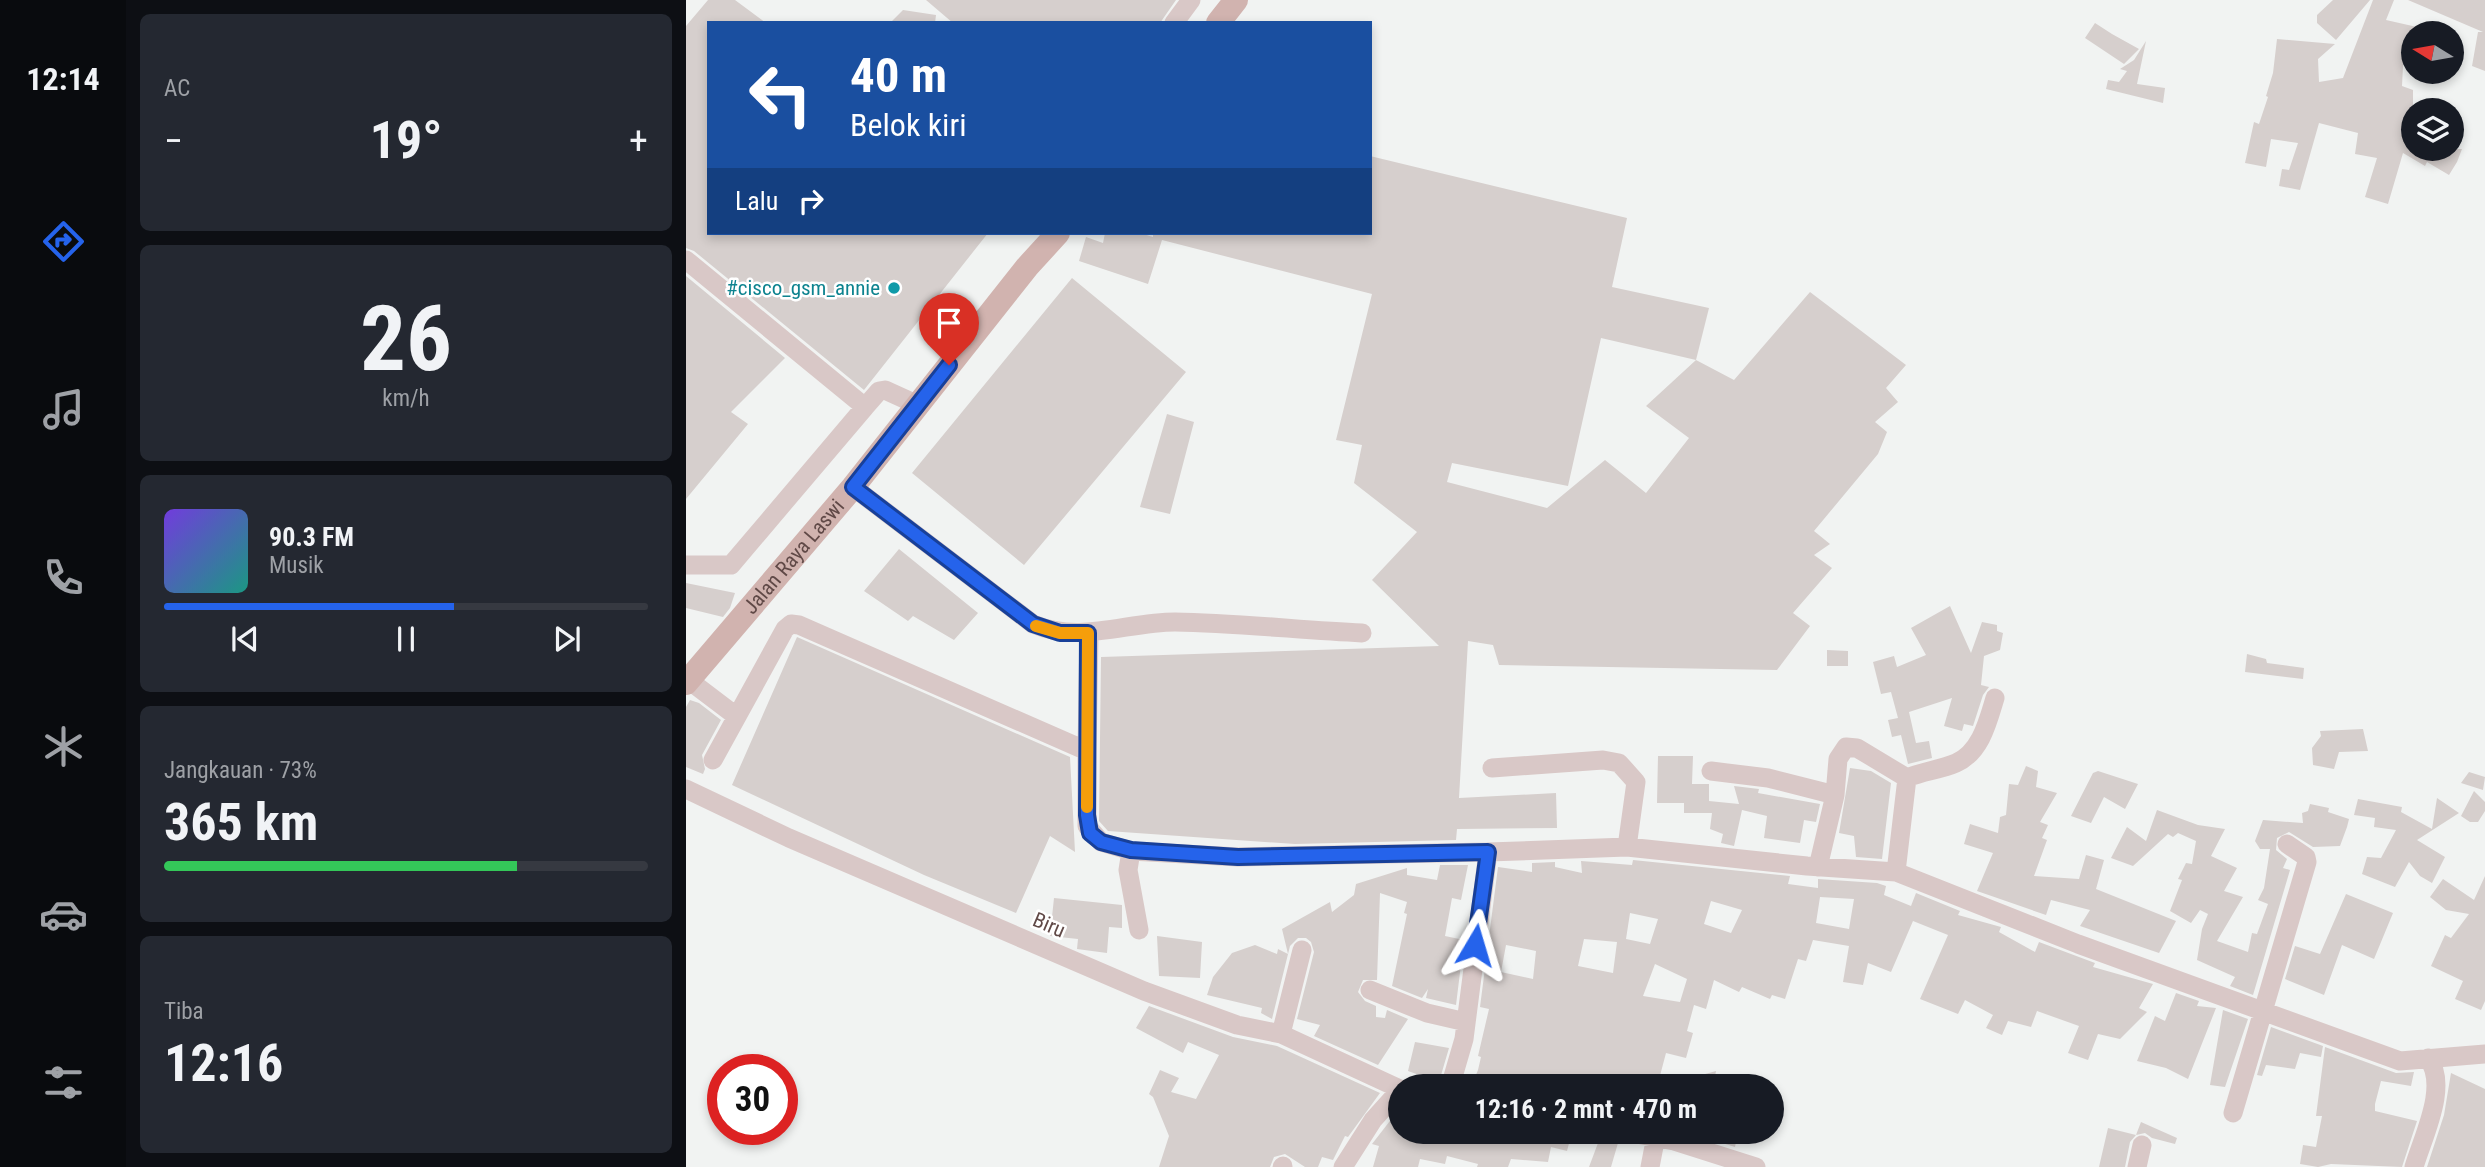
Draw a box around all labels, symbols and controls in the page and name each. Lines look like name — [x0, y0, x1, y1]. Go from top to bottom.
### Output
north arrow — [2401, 21, 2464, 84]
map controls — [2401, 21, 2464, 161]
text: 40 m — [850, 47, 947, 104]
icon: left — [735, 49, 826, 140]
text: 12:14 — [26, 60, 100, 98]
text: AC — [164, 75, 190, 102]
button: layers — [2401, 98, 2464, 161]
text: Belok kiri — [850, 106, 967, 144]
text: 19° — [370, 110, 442, 171]
text: − — [164, 119, 183, 163]
text: + — [629, 119, 648, 163]
icon: right — [792, 182, 830, 220]
text: Lalu — [735, 186, 778, 216]
icon: directions — [39, 217, 88, 266]
place label: #cisco_gsm_annie — [726, 276, 880, 300]
marker: #cisco_gsm_annie — [886, 280, 902, 296]
text: 26 — [360, 286, 452, 392]
pin — [919, 293, 979, 365]
icon: arrive — [930, 304, 968, 342]
icon: music — [39, 385, 88, 434]
text: km/h — [382, 385, 430, 412]
street label: Jalan Raya Laswi — [738, 495, 849, 619]
text: 90.3 FM — [269, 522, 354, 552]
text: Musik — [269, 552, 324, 579]
icon: phone — [39, 553, 88, 602]
icon: previous — [226, 620, 264, 658]
icon: pause — [387, 620, 425, 658]
icon: next — [548, 620, 586, 658]
icon: climate — [39, 722, 88, 771]
text: Jangkauan · 73% — [164, 757, 317, 784]
text: 365 km — [164, 792, 318, 853]
icon: car — [39, 890, 88, 939]
street label: Biru — [1029, 908, 1069, 942]
position arrow — [1438, 908, 1512, 982]
text: Tiba — [164, 998, 204, 1025]
text: 12:16 — [164, 1033, 283, 1094]
speed limit sign: 30 — [707, 1054, 798, 1145]
icon: filters — [39, 1058, 88, 1107]
text: 12:16 · 2 mnt · 470 m — [1475, 1094, 1697, 1124]

